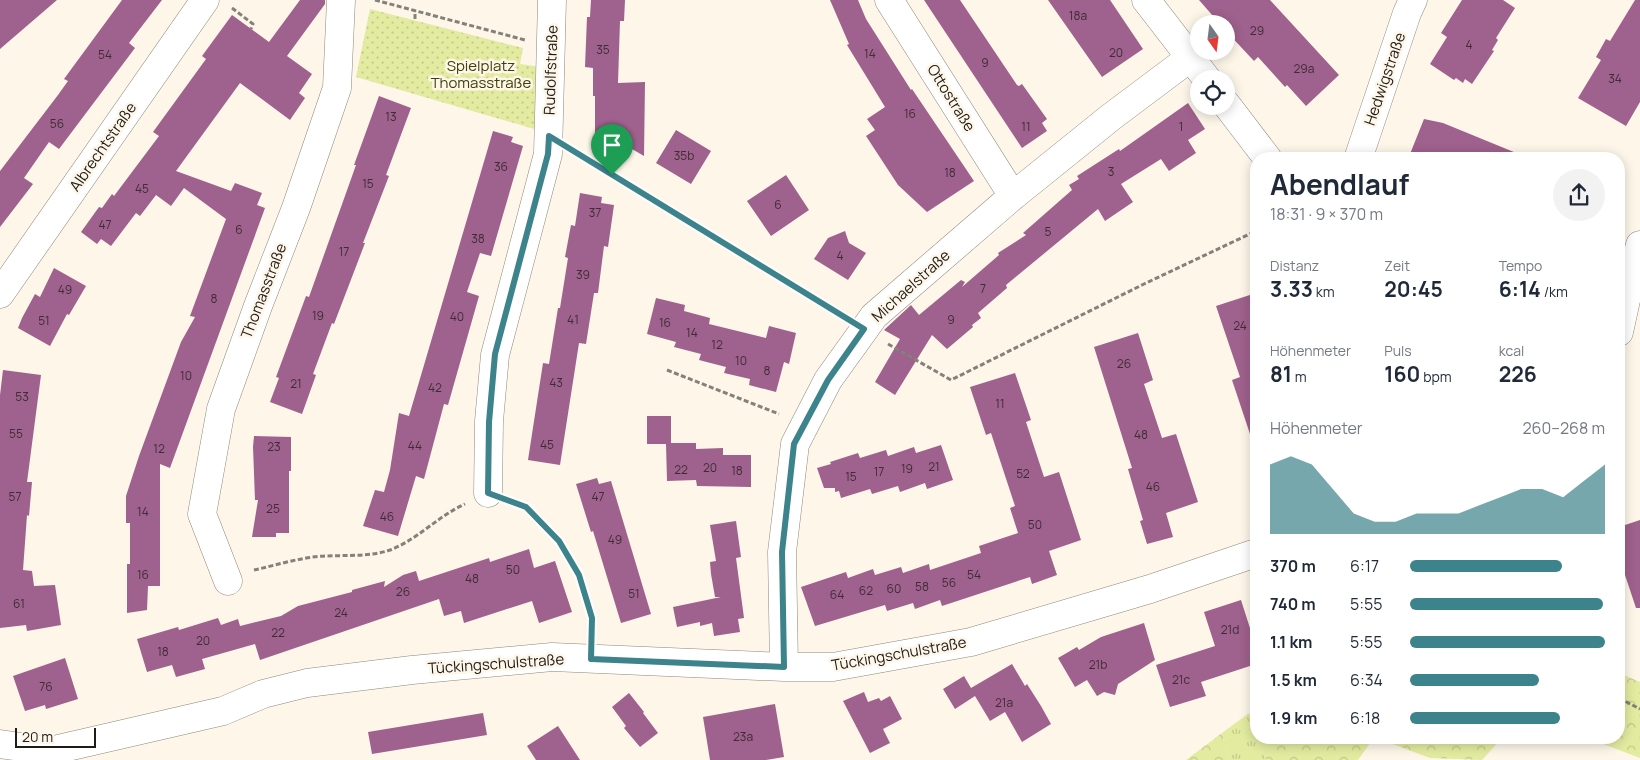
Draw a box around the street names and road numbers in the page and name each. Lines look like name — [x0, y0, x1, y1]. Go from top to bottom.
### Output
street label: Rudolfstraße — [538, 24, 563, 115]
street label: Hedwigstraße — [1359, 29, 1410, 128]
street label: Ottostraße — [922, 60, 981, 136]
street label: Albrechtstraße — [64, 98, 141, 195]
street label: Thomasstraße — [236, 240, 291, 342]
street label: Michaelstraße — [867, 245, 955, 327]
street label: Tückingschulstraße — [830, 631, 968, 676]
street label: Tückingschulstraße — [427, 648, 565, 679]

